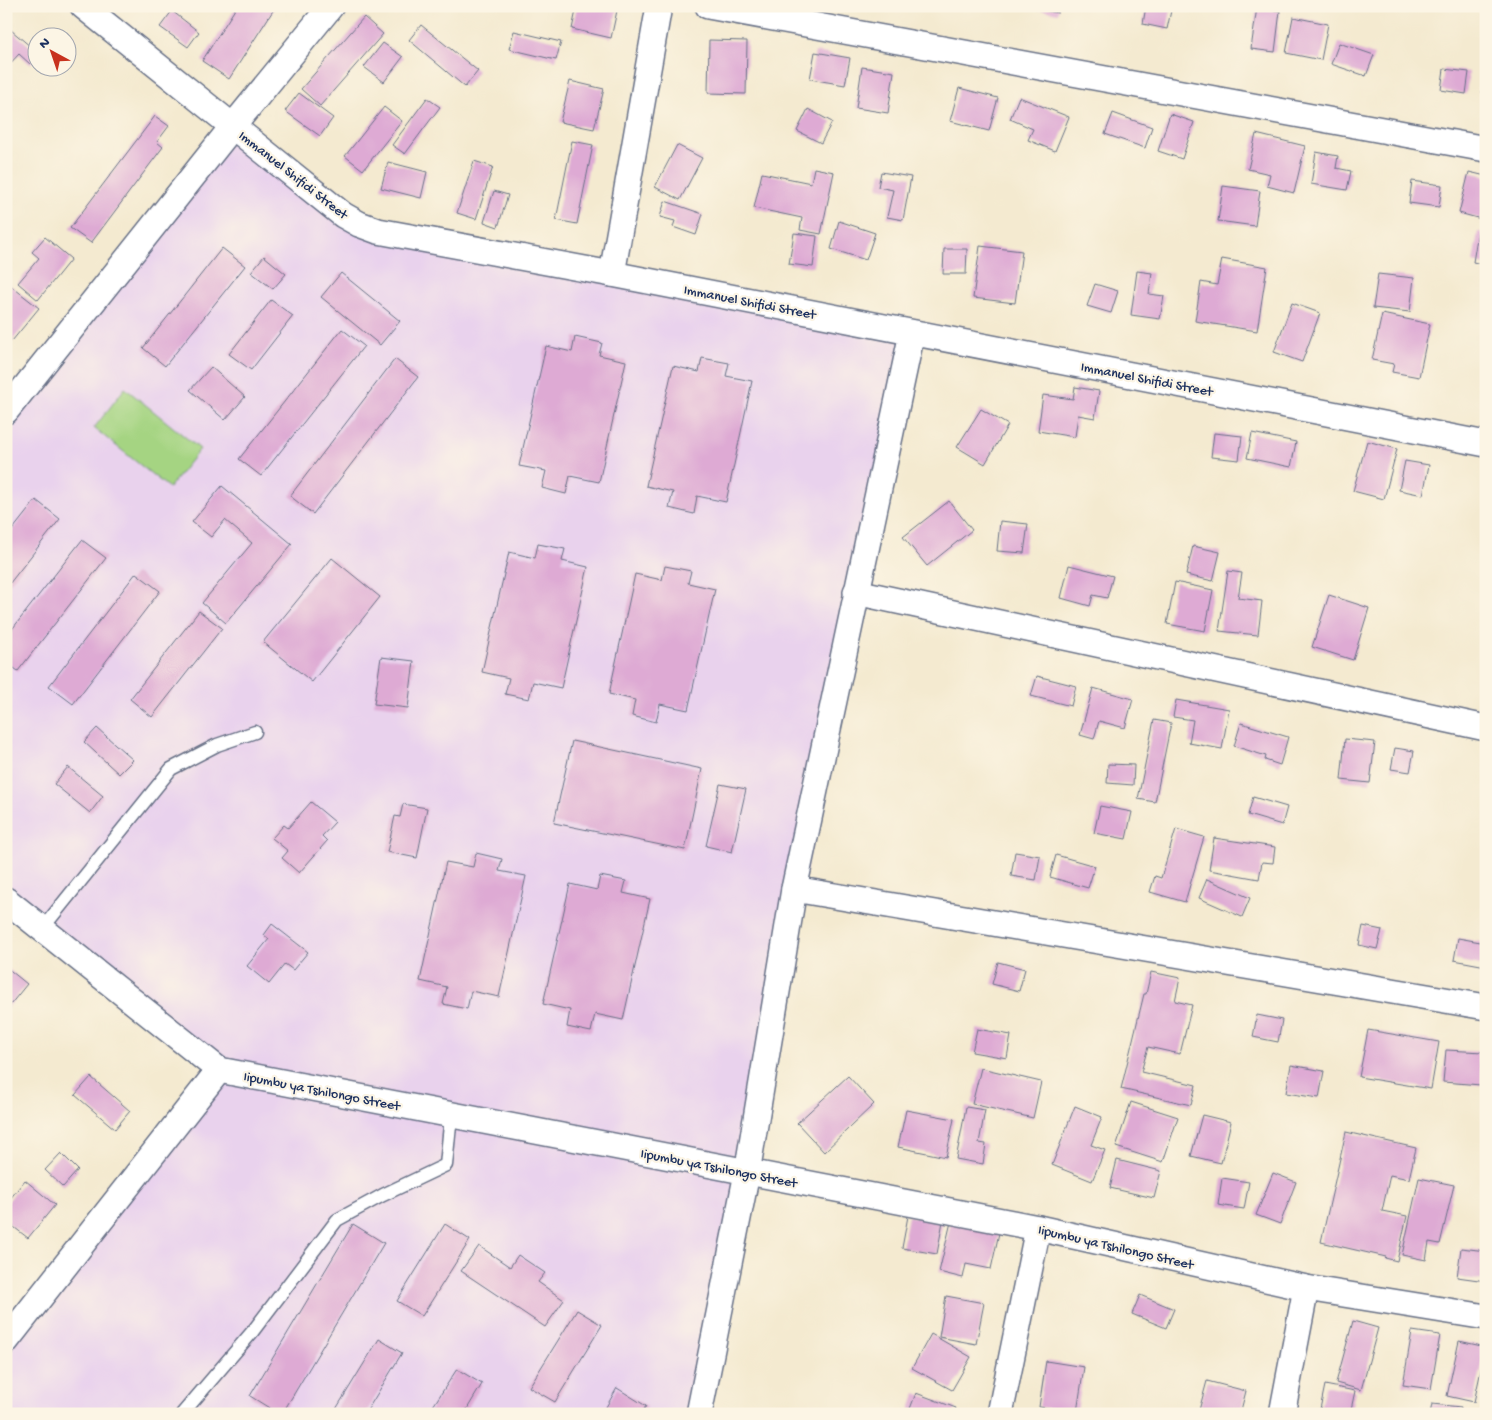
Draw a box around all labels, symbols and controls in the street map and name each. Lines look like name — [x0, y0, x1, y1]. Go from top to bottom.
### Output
north arrow — [28, 28, 78, 78]
text: N — [36, 35, 54, 53]
street label: Immanuel Shifidi Street — [234, 128, 352, 225]
street label: Immanuel Shifidi Street — [682, 282, 818, 325]
street label: Immanuel Shifidi Street — [1079, 359, 1215, 402]
street label: Iipumbu ya Tshilongo Street — [242, 1069, 402, 1116]
street label: Iipumbu ya Tshilongo Street — [639, 1146, 799, 1193]
street label: Iipumbu ya Tshilongo Street — [1036, 1222, 1196, 1275]

